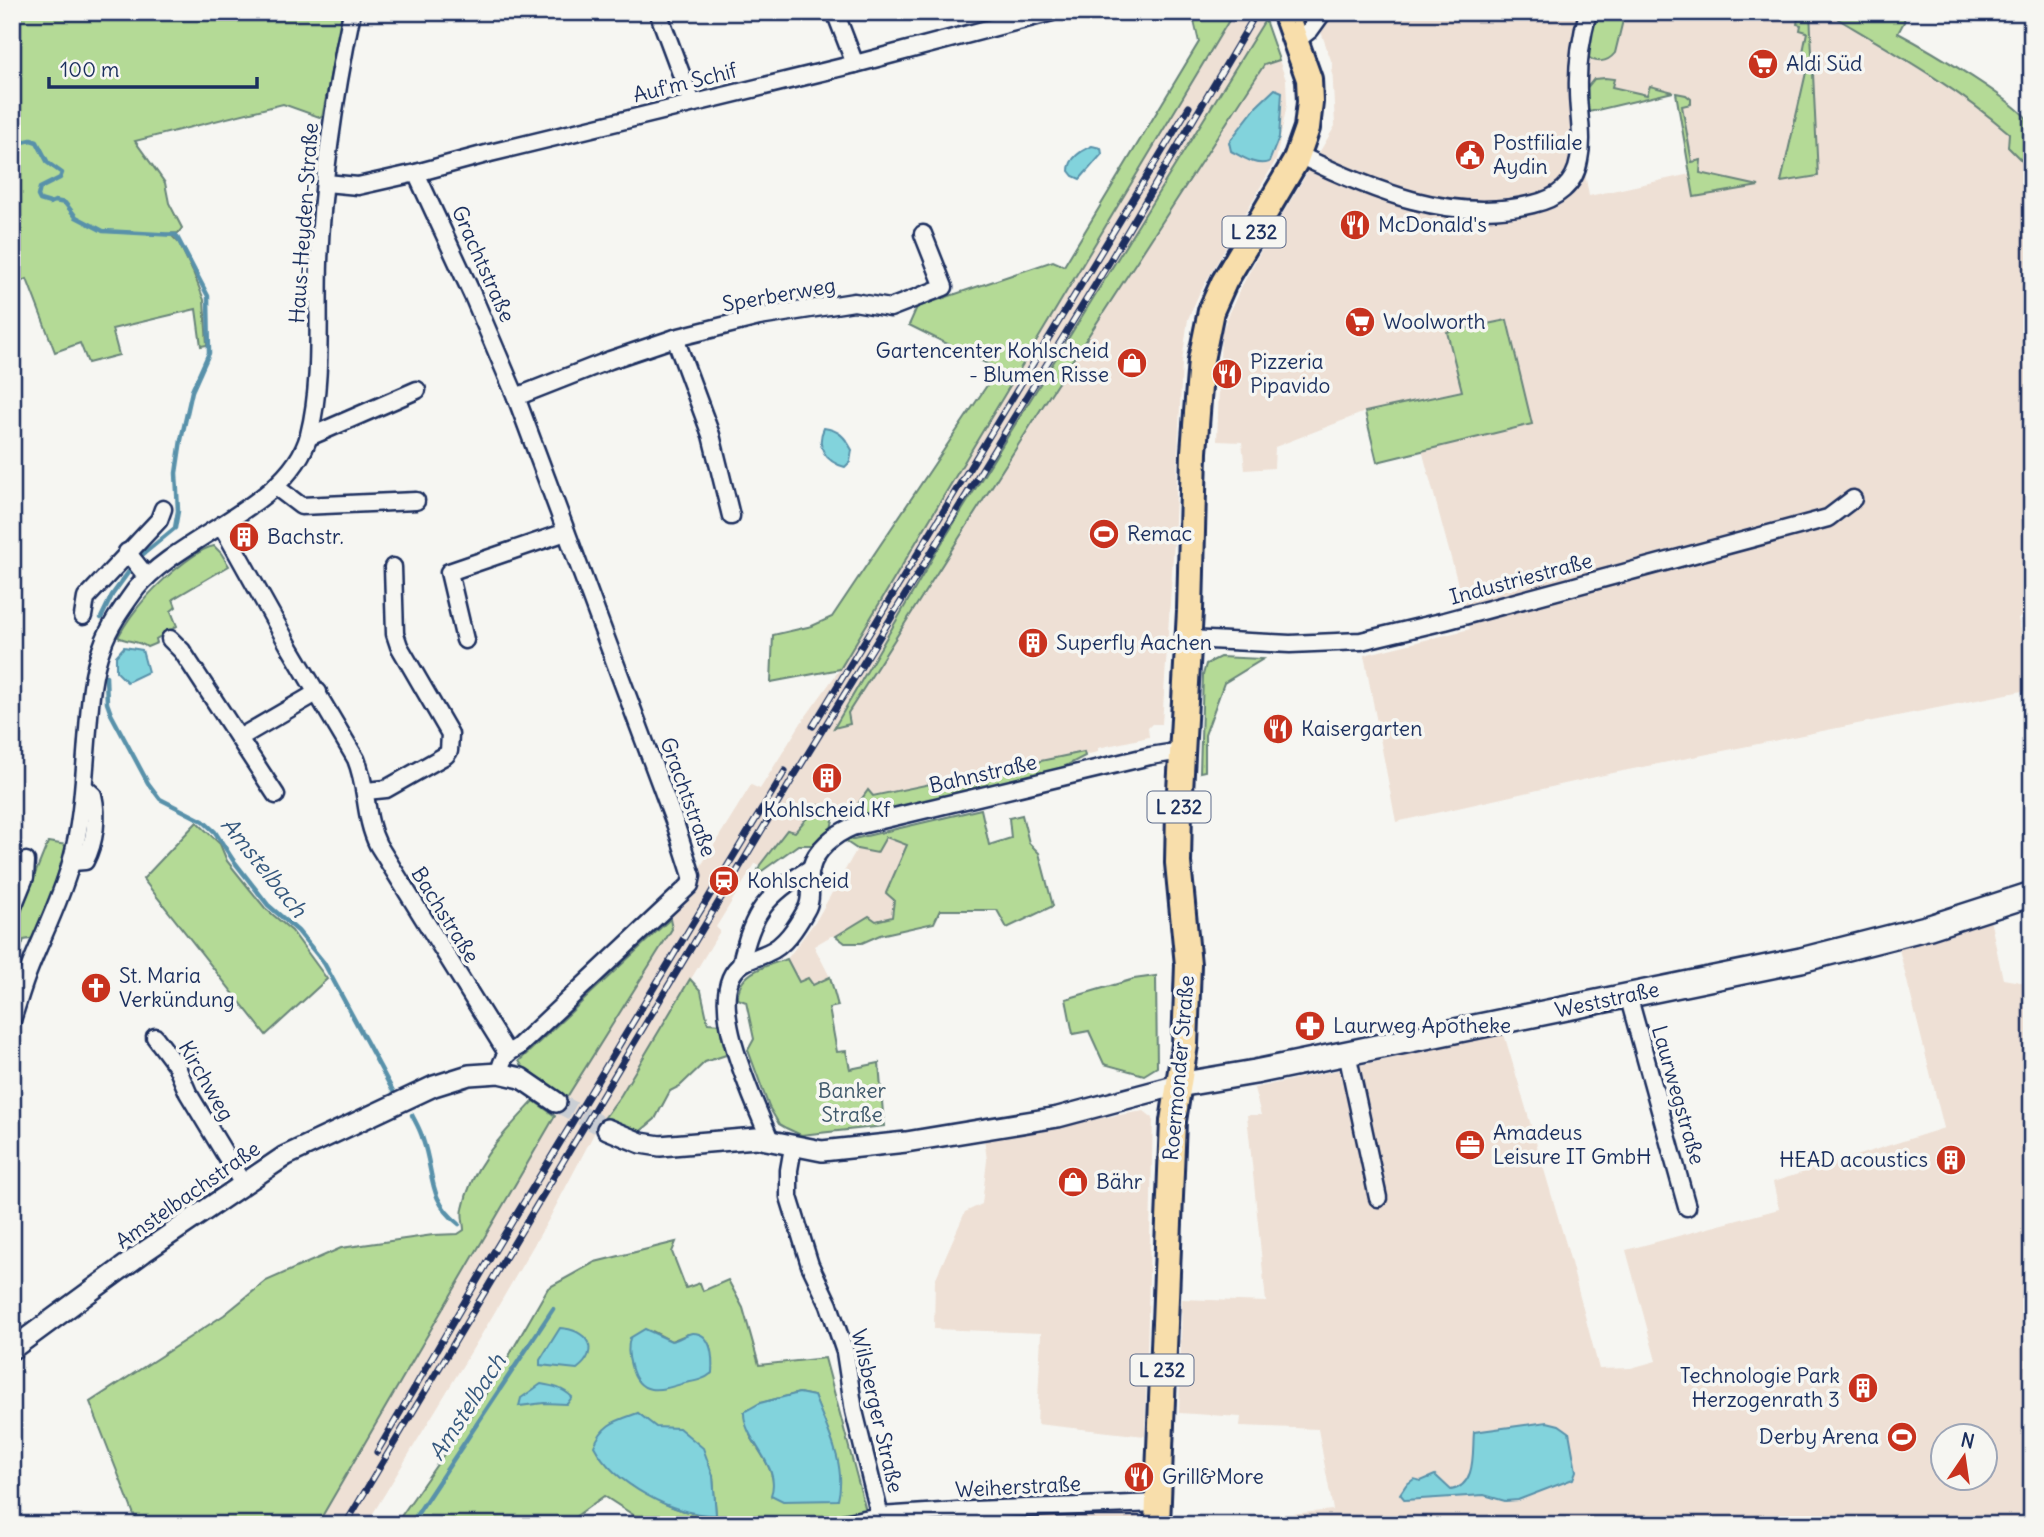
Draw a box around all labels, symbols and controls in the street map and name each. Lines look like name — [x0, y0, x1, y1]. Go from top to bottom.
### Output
scale bar — [49, 46, 257, 90]
supermarket icon: Aldi Süd — [1746, 47, 1780, 81]
place label: Aldi Süd — [1786, 50, 1862, 77]
text: 100 m — [60, 56, 119, 83]
street label: Auf'm Schif — [630, 56, 741, 108]
street label: Haus-Heyden-Straße — [283, 122, 324, 324]
place label: Postfiliale Aydin — [1493, 129, 1583, 180]
public building icon: Postfiliale Aydin — [1453, 138, 1487, 172]
street label: Grachtstraße — [446, 201, 521, 326]
restaurant icon: McDonald's — [1338, 208, 1372, 242]
place label: McDonald's — [1378, 211, 1487, 238]
road number: L 232 — [1222, 216, 1286, 248]
street label: Sperberweg — [720, 271, 838, 318]
supermarket icon: Woolworth — [1343, 305, 1377, 339]
place label: Woolworth — [1383, 308, 1486, 335]
place label: Gartencenter Kohlscheid - Blumen Risse — [876, 337, 1109, 388]
shop icon: Gartencenter Kohlscheid - Blumen Risse — [1115, 346, 1149, 380]
place label: Pizzeria Pipavido — [1250, 348, 1330, 399]
restaurant icon: Pizzeria Pipavido — [1210, 357, 1244, 391]
sports icon: Remac — [1087, 517, 1121, 551]
building icon: Bachstr. — [227, 520, 261, 554]
place label: Remac — [1127, 520, 1192, 547]
place label: Bachstr. — [267, 523, 344, 550]
street label: Industriestraße — [1447, 546, 1595, 611]
building icon: Superfly Aachen — [1016, 626, 1050, 660]
place label: Superfly Aachen — [1056, 629, 1212, 656]
restaurant icon: Kaisergarten — [1261, 712, 1295, 746]
place label: Kaisergarten — [1301, 715, 1422, 742]
street label: Grachtstraße — [654, 734, 722, 860]
street label: Bahnstraße — [926, 748, 1039, 799]
building icon: Kohlscheid Kf — [810, 761, 844, 795]
road number: L 232 — [1148, 792, 1210, 822]
place label: Kohlscheid Kf — [764, 796, 892, 823]
water label: Amstelbach — [215, 810, 314, 923]
street label: Bachstraße — [405, 862, 486, 968]
station icon: Kohlscheid — [707, 864, 741, 898]
place label: Kohlscheid — [747, 867, 849, 894]
place label: St. Maria Verkündung — [119, 962, 235, 1013]
church icon: St. Maria Verkündung — [79, 971, 113, 1005]
street label: Roermonder Straße — [1157, 974, 1200, 1162]
street label: Weststraße — [1552, 975, 1662, 1024]
pharmacy icon: Laurweg Apotheke — [1293, 1009, 1327, 1043]
place label: Laurweg Apotheke — [1333, 1012, 1511, 1039]
street label: Laurwegstraße — [1646, 1022, 1711, 1167]
street label: Kirchweg — [173, 1036, 240, 1126]
park label: Banker Straße — [818, 1077, 887, 1128]
place label: Amadeus Leisure IT GmbH — [1493, 1119, 1651, 1170]
office icon: Amadeus Leisure IT GmbH — [1453, 1128, 1487, 1162]
street label: Amstelbachstraße — [110, 1135, 265, 1254]
building icon: HEAD acoustics — [1934, 1143, 1968, 1177]
place label: HEAD acoustics — [1779, 1146, 1928, 1173]
shop icon: Bähr — [1056, 1165, 1090, 1199]
place label: Bähr — [1096, 1168, 1143, 1195]
street label: Wilsberger Straße — [846, 1326, 909, 1495]
water label: Amstelbach — [421, 1347, 512, 1465]
road number: L 232 — [1130, 1354, 1194, 1386]
place label: Technologie Park Herzogenrath 3 — [1680, 1362, 1840, 1413]
building icon: Technologie Park Herzogenrath 3 — [1846, 1371, 1880, 1405]
sports icon: Derby Arena — [1885, 1420, 1919, 1454]
north arrow — [1928, 1422, 1998, 1492]
place label: Derby Arena — [1759, 1423, 1879, 1450]
text: N — [1959, 1427, 1977, 1454]
restaurant icon: Grill&More — [1122, 1460, 1156, 1494]
place label: Grill&More — [1162, 1463, 1264, 1490]
street label: Weiherstraße — [954, 1470, 1082, 1503]

